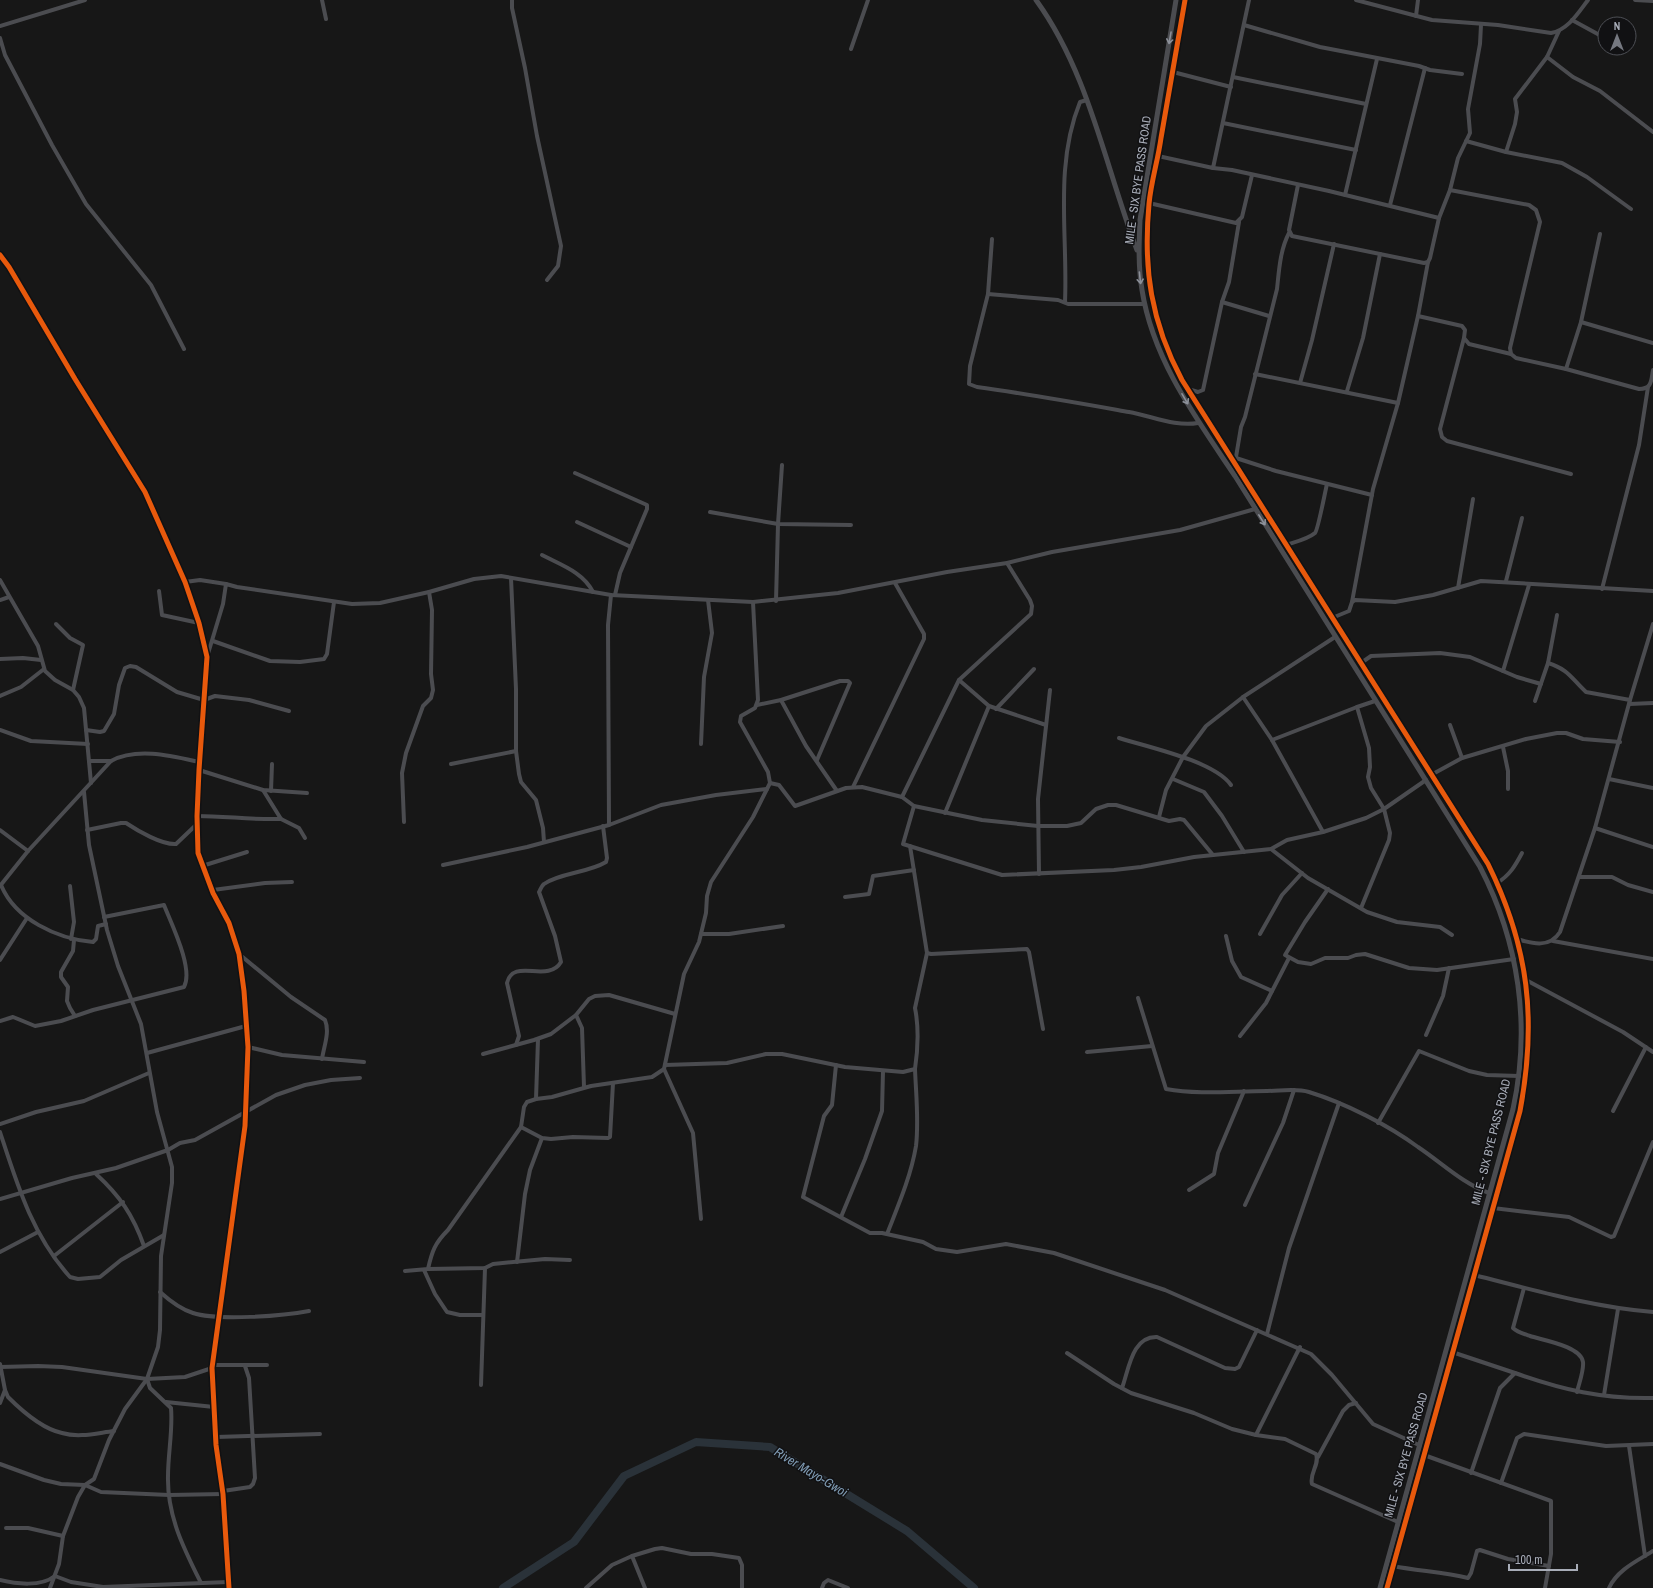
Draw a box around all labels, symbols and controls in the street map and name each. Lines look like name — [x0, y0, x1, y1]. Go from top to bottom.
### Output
north arrow — [1597, 16, 1637, 56]
text: N — [1614, 19, 1620, 33]
one-way arrow — [1166, 32, 1174, 45]
street label: MILE - SIX BYE PASS ROAD — [1121, 115, 1155, 245]
one-way arrow — [1137, 271, 1144, 284]
one-way arrow — [1181, 393, 1189, 405]
one-way arrow — [1259, 514, 1267, 526]
street label: MILE - SIX BYE PASS ROAD — [1468, 1077, 1514, 1207]
street label: MILE - SIX BYE PASS ROAD — [1380, 1391, 1432, 1519]
water label: River Mayo-Gwoi — [771, 1443, 851, 1501]
scale bar — [1509, 1546, 1577, 1572]
text: 100 m — [1515, 1552, 1542, 1568]

